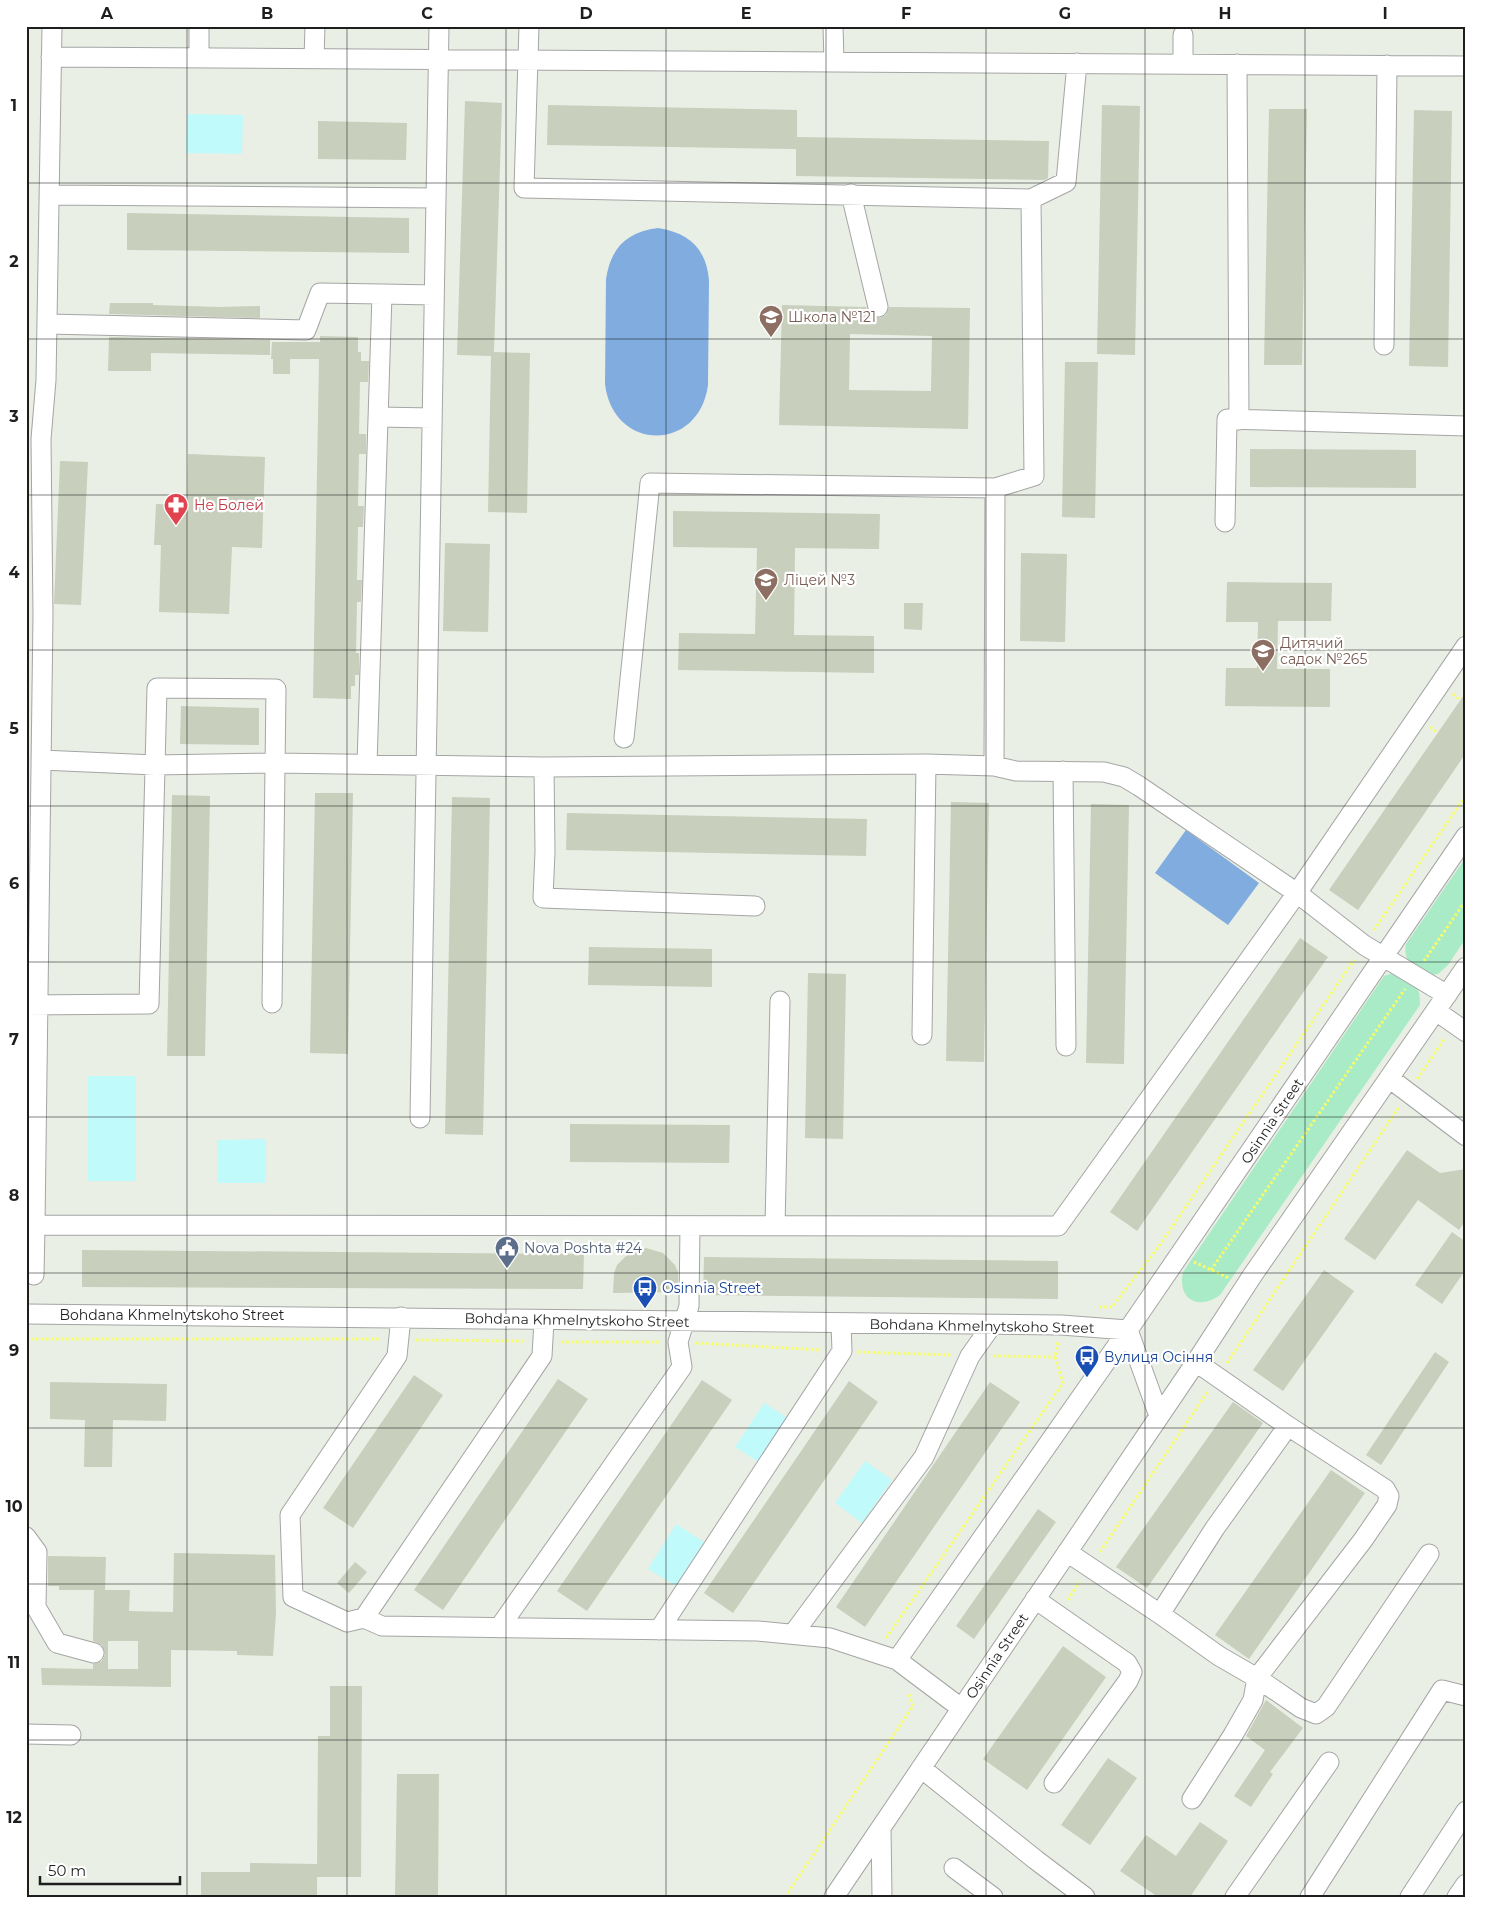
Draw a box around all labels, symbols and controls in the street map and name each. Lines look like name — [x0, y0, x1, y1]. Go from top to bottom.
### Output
text: A — [100, 4, 114, 23]
text: B — [261, 4, 273, 23]
text: C — [421, 4, 433, 23]
text: D — [579, 4, 593, 23]
text: E — [741, 4, 751, 23]
text: F — [901, 4, 911, 23]
text: G — [1059, 4, 1071, 23]
text: H — [1219, 4, 1231, 23]
text: I — [1382, 4, 1388, 23]
text: 1 — [11, 96, 17, 115]
text: 2 — [9, 252, 19, 271]
school or university icon: Школа №121 — [758, 304, 784, 338]
place label: Школа №121 — [788, 308, 876, 326]
text: 3 — [8, 407, 19, 426]
pharmacy icon: Не Болей — [163, 492, 189, 526]
place label: Не Болей — [194, 496, 264, 514]
text: 4 — [8, 563, 20, 582]
school or university icon: Ліцей №3 — [753, 567, 779, 601]
place label: Ліцей №3 — [784, 571, 855, 589]
place label: Дитячий садок №265 — [1280, 634, 1367, 668]
school or university icon: Дитячий садок №265 — [1250, 638, 1276, 672]
text: 5 — [9, 719, 19, 738]
text: 6 — [9, 874, 19, 893]
text: 7 — [9, 1030, 19, 1049]
street label: Osinnia Street — [1237, 1075, 1307, 1167]
text: 8 — [9, 1186, 19, 1205]
public building icon: Nova Poshta #24 — [494, 1235, 520, 1269]
place label: Nova Poshta #24 — [524, 1239, 643, 1257]
bus stop icon: Osinnia Street — [632, 1275, 658, 1309]
place label: Osinnia Street — [662, 1279, 762, 1297]
street label: Bohdana Khmelnytskoho Street — [60, 1306, 285, 1324]
street label: Bohdana Khmelnytskoho Street — [464, 1309, 690, 1331]
street label: Bohdana Khmelnytskoho Street — [869, 1315, 1095, 1337]
text: 9 — [9, 1341, 19, 1360]
bus stop icon: Вулиця Осіння — [1074, 1344, 1100, 1378]
place label: Вулиця Осіння — [1104, 1348, 1213, 1366]
text: 10 — [5, 1497, 23, 1516]
street label: Osinnia Street — [962, 1610, 1032, 1702]
text: 11 — [8, 1653, 20, 1672]
text: 12 — [6, 1808, 22, 1827]
scale bar — [40, 1853, 180, 1885]
text: 50 m — [48, 1861, 86, 1880]

